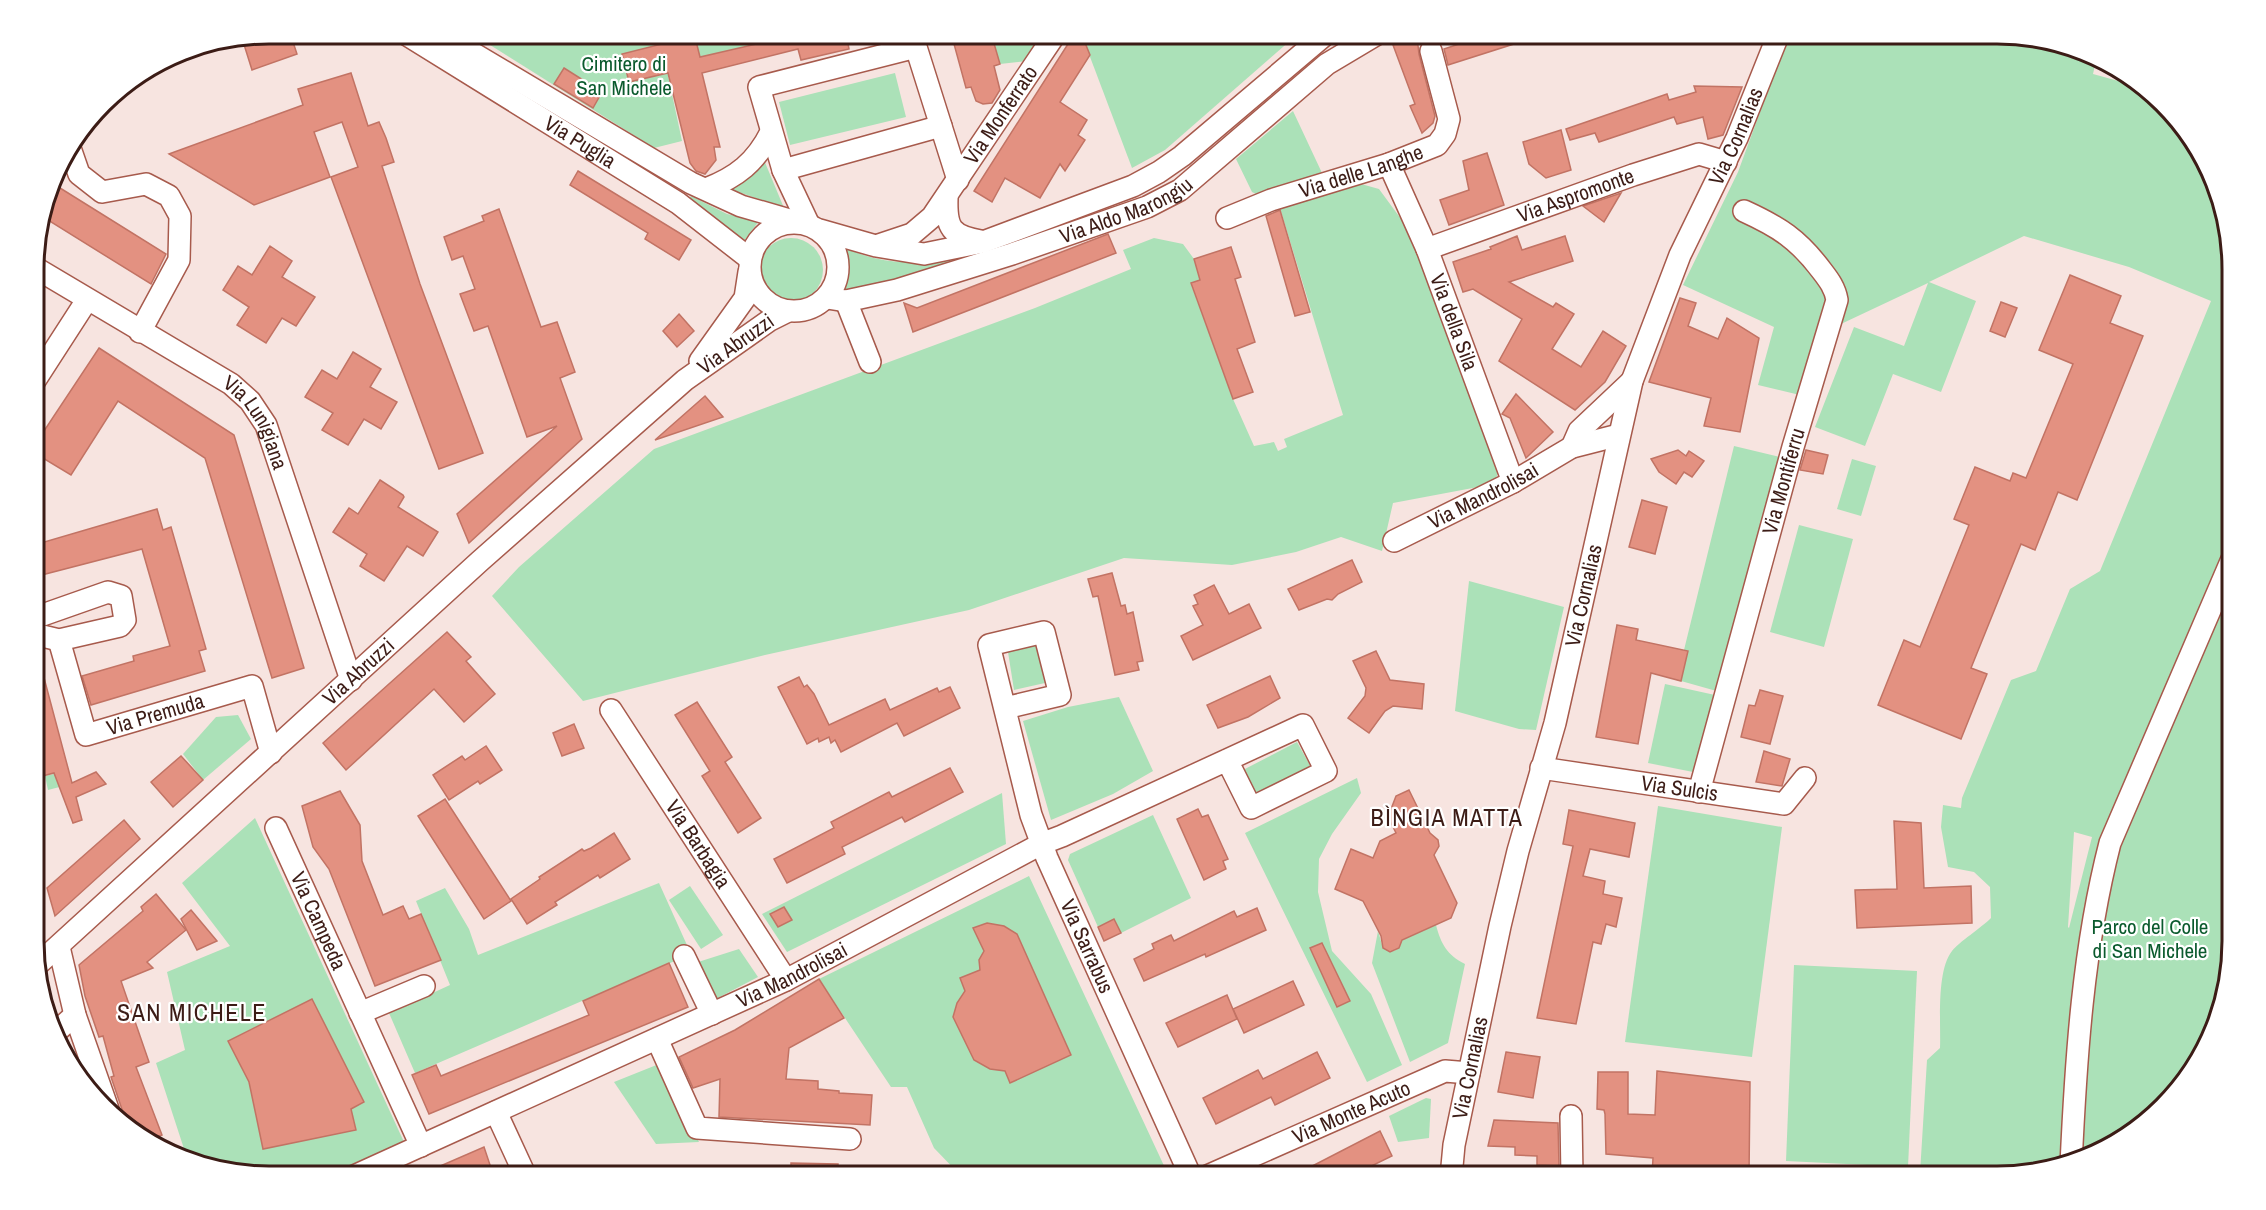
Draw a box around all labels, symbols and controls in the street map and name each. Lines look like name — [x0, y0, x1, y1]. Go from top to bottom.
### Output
park label: Cimitero di San Michele — [576, 49, 672, 102]
street label: Via Monferrato — [957, 60, 1044, 170]
street label: Via Cornalias — [1701, 83, 1770, 190]
street label: Via Puglia — [539, 108, 622, 175]
street label: Via delle Langhe — [1295, 137, 1427, 205]
street label: Via Aspromonte — [1513, 161, 1638, 229]
street label: Via Aldo Marongiu — [1056, 170, 1199, 250]
street label: Via della Sila — [1423, 269, 1486, 375]
street label: Via Abruzzi — [691, 307, 780, 381]
street label: Via Lunigiana — [218, 368, 295, 474]
street label: Via Montiferru — [1755, 425, 1812, 538]
street label: Via Mandrolisai — [1423, 455, 1544, 536]
street label: Via Cornalias — [1558, 541, 1609, 649]
street label: Via Abruzzi — [316, 631, 400, 712]
street label: Via Premuda — [103, 686, 208, 742]
street label: Via Sulcis — [1639, 768, 1720, 808]
street label: Via Barbagia — [659, 794, 738, 894]
district label: BÌNGIA MATTA — [1371, 801, 1523, 833]
street label: Via Campeda — [284, 867, 354, 975]
street label: Via Sarrabus — [1054, 895, 1121, 998]
park label: Parco del Colle di San Michele — [2092, 912, 2208, 965]
street label: Via Mandrolisai — [732, 935, 852, 1015]
district label: SAN MICHELE — [117, 996, 267, 1028]
street label: Via Cornalias — [1445, 1014, 1495, 1122]
street label: Via Monte Acuto — [1288, 1073, 1415, 1151]

